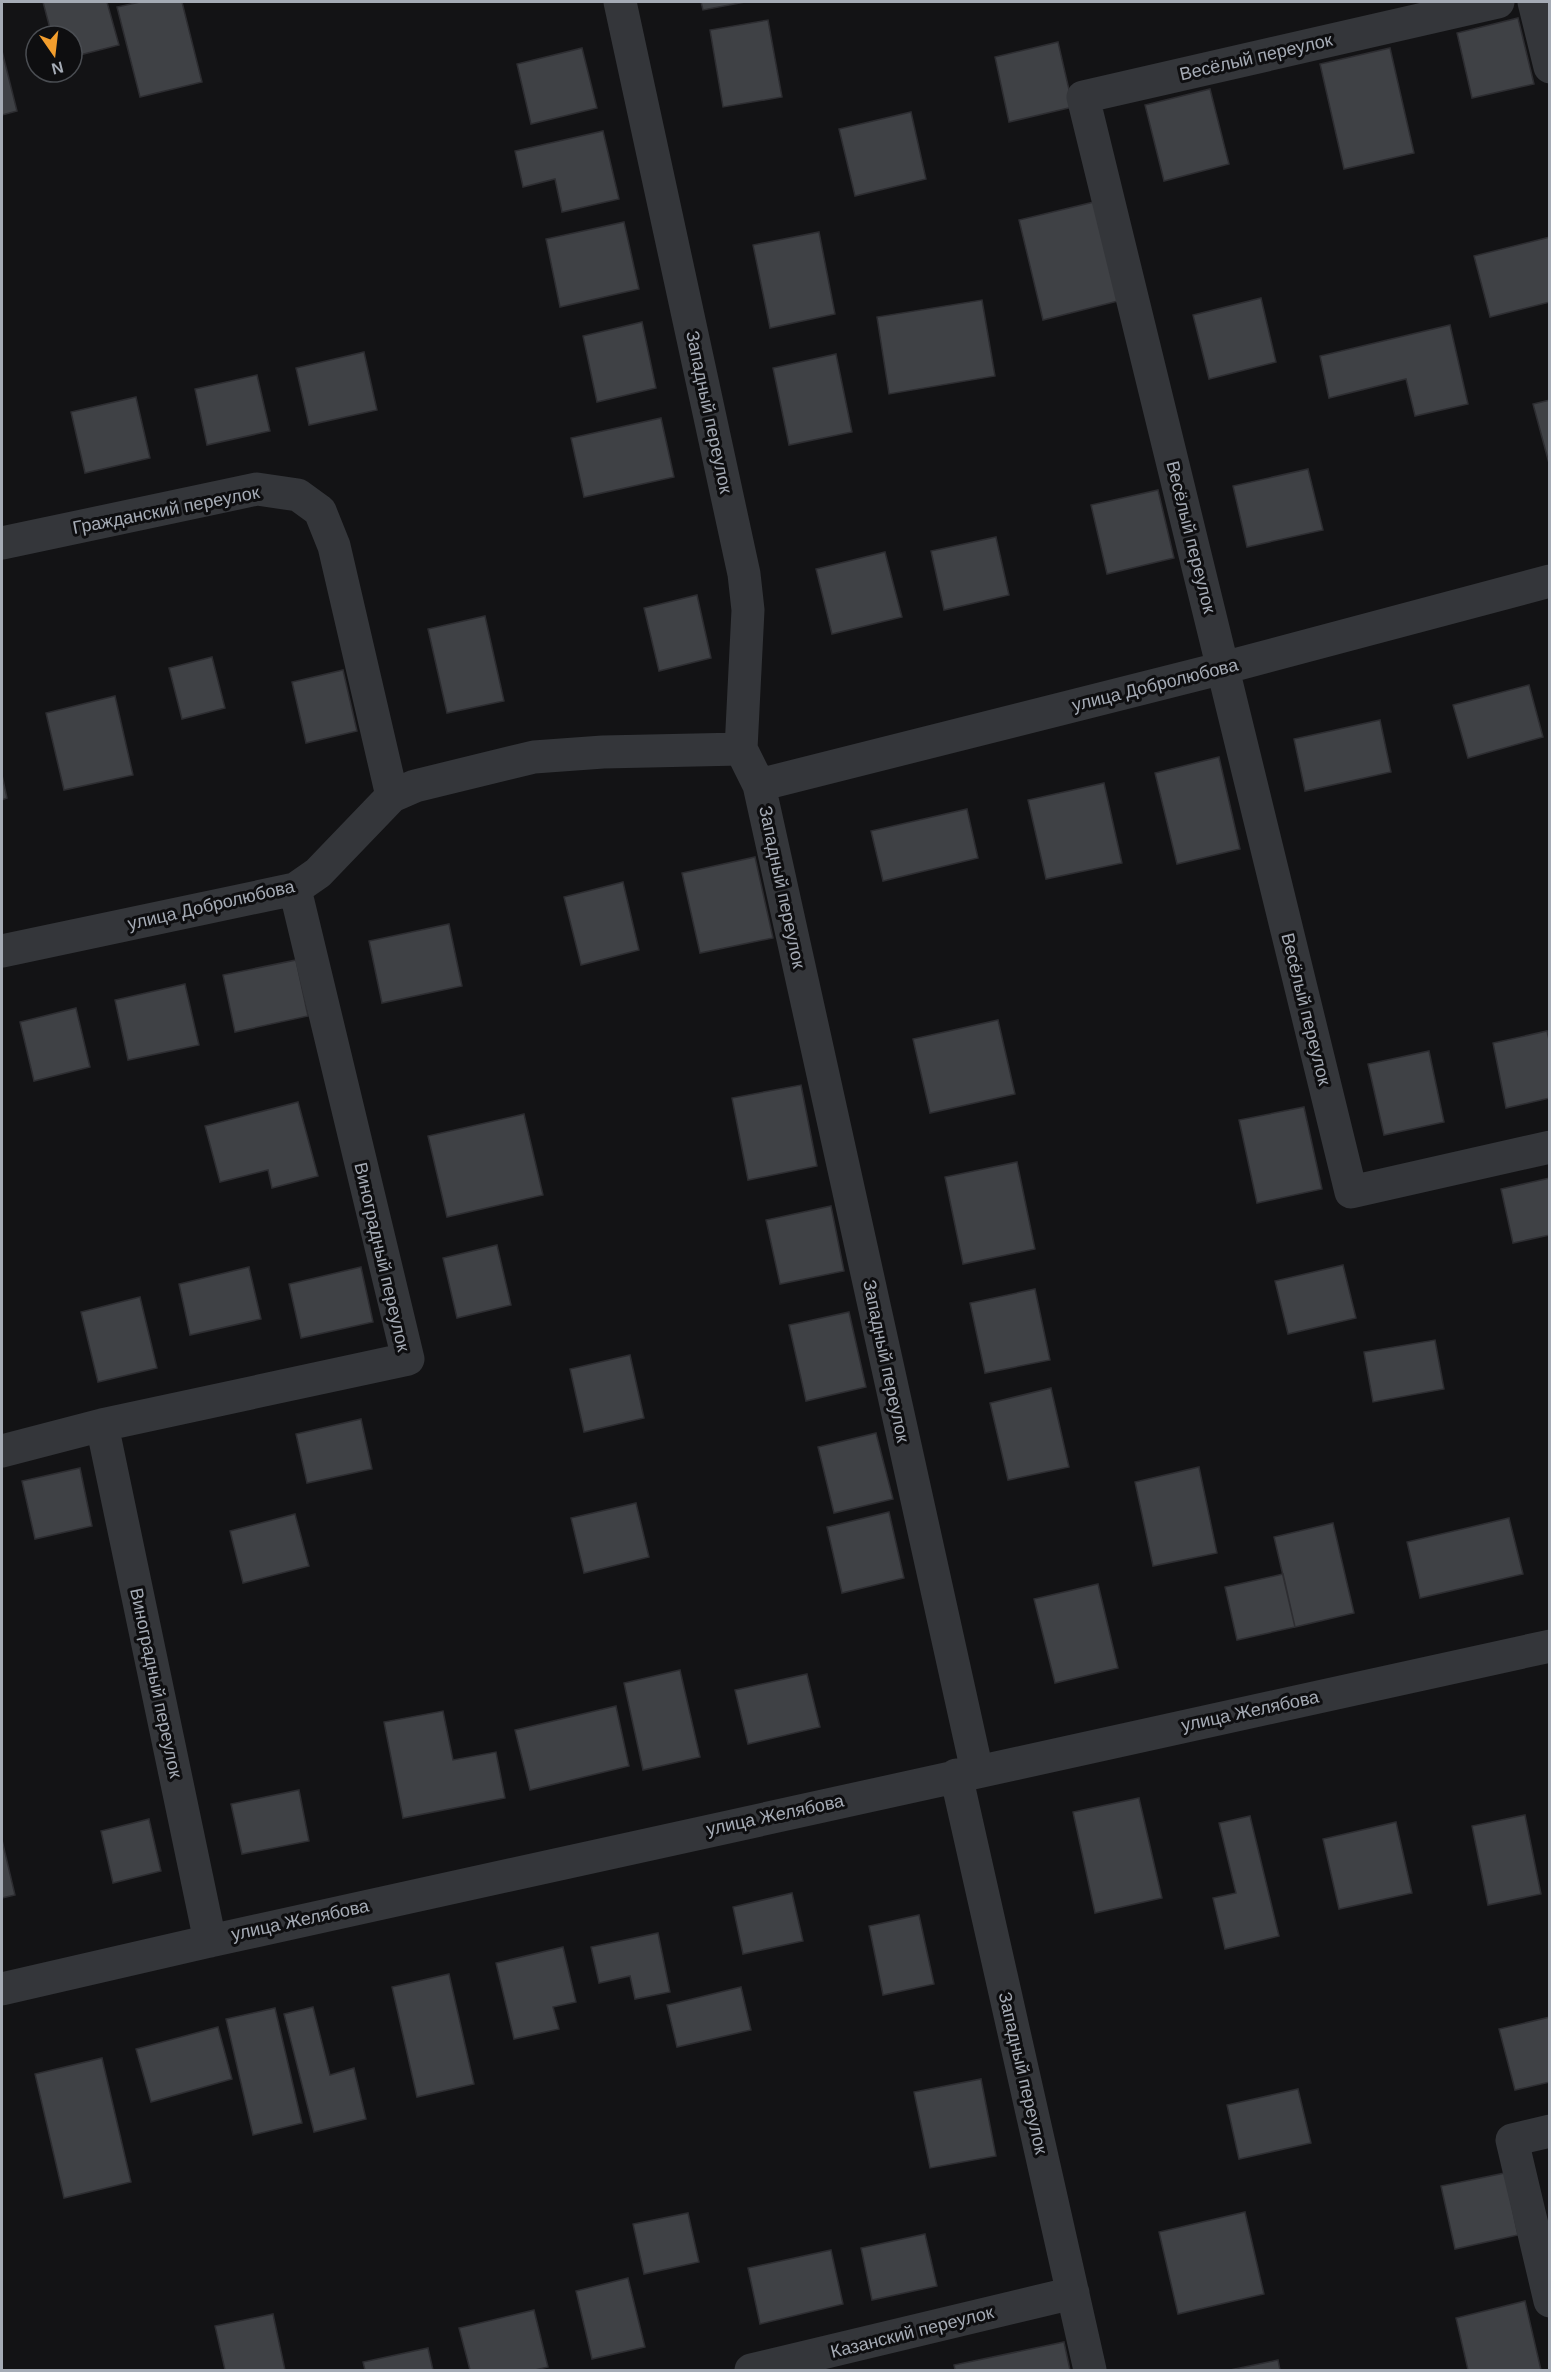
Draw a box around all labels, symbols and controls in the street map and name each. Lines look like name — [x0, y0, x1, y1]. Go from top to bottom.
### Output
north arrow — [24, 24, 84, 84]
street label: Весёлый переулок — [1178, 30, 1335, 84]
text: N — [50, 58, 65, 78]
street label: Западный переулок — [682, 329, 736, 495]
street label: Весёлый переулок — [1162, 459, 1220, 615]
street label: Гражданский переулок — [71, 482, 261, 538]
street label: улица Добролюбова — [1070, 654, 1241, 715]
street label: Западный переулок — [755, 804, 809, 970]
street label: улица Добролюбова — [126, 876, 297, 934]
street label: Весёлый переулок — [1277, 931, 1335, 1087]
street label: Виноградный переулок — [350, 1160, 414, 1354]
street label: Западный переулок — [859, 1278, 913, 1444]
street label: Виноградный переулок — [126, 1586, 186, 1780]
street label: улица Желябова — [1179, 1686, 1322, 1735]
street label: улица Желябова — [704, 1790, 847, 1839]
street label: улица Желябова — [229, 1895, 372, 1944]
street label: Западный переулок — [995, 1990, 1051, 2156]
street label: Казанский переулок — [828, 2302, 996, 2362]

